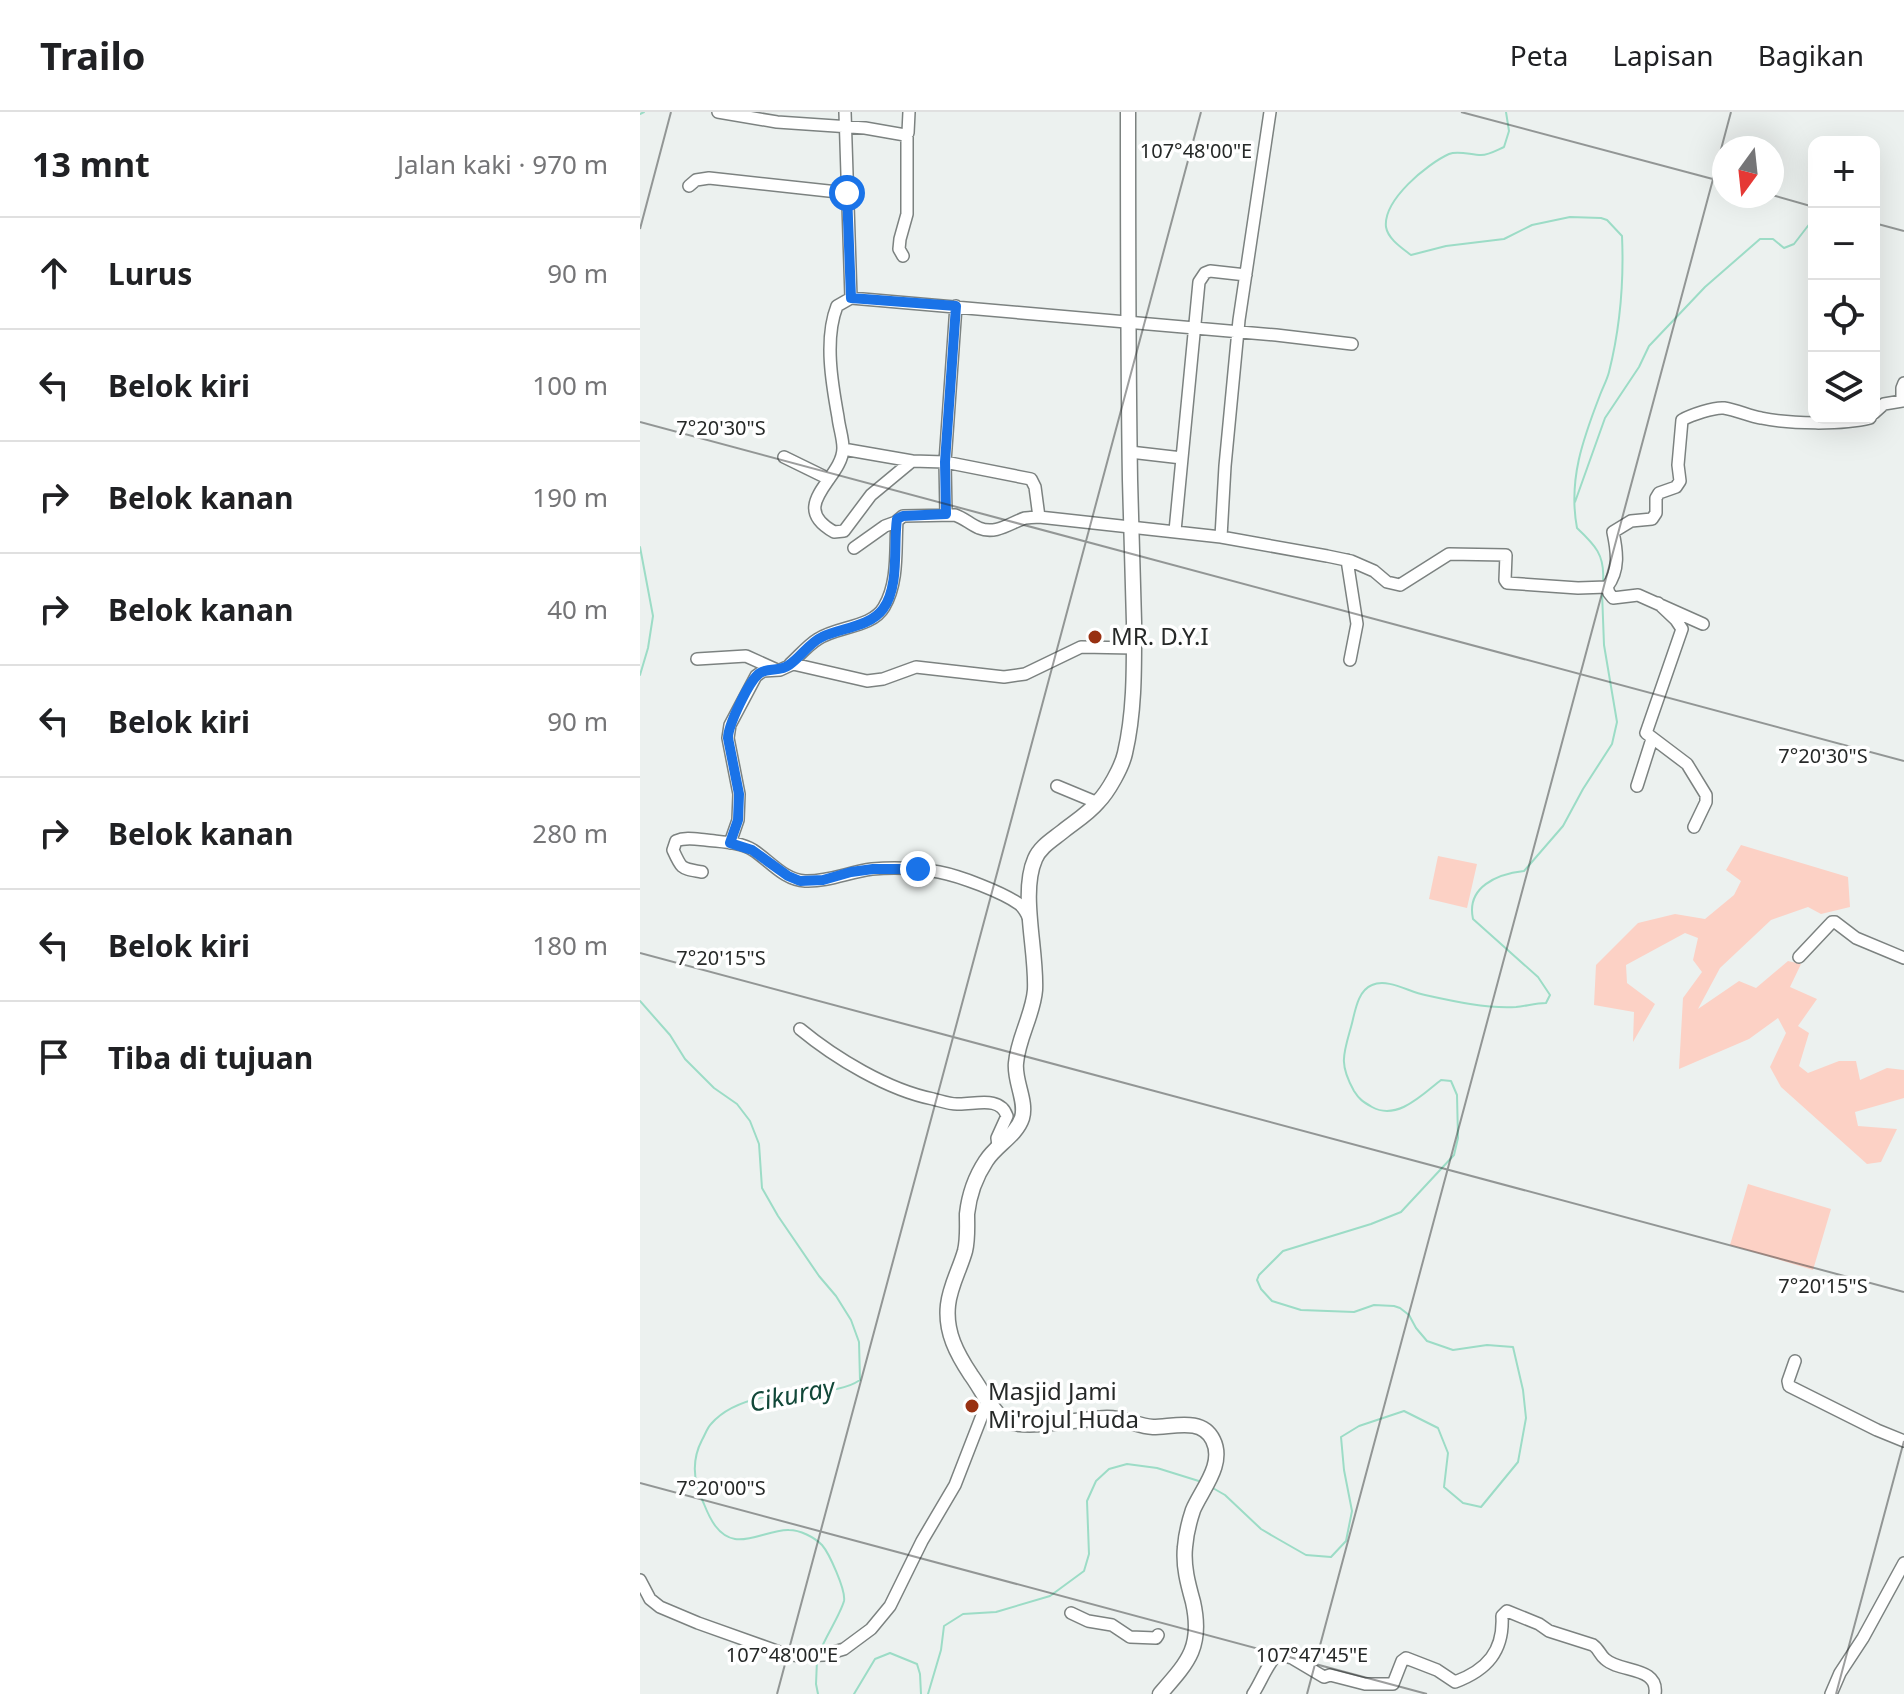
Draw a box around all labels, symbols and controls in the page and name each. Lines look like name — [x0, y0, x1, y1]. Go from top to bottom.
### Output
text: Trailo — [40, 29, 145, 81]
text: Peta — [1510, 36, 1568, 74]
text: Lapisan — [1612, 36, 1714, 74]
text: Bagikan — [1758, 36, 1864, 74]
north arrow — [1712, 136, 1784, 208]
map controls — [1808, 136, 1880, 424]
button: + — [1808, 136, 1880, 208]
text: 107°48'00"E — [1140, 137, 1252, 164]
text: 13 mnt — [32, 141, 150, 187]
text: Jalan kaki · 970 m — [397, 146, 608, 182]
route start — [829, 175, 865, 211]
button: − — [1808, 208, 1880, 280]
icon: ahead — [32, 251, 76, 295]
text: Lurus — [108, 253, 192, 294]
text: 90 m — [547, 255, 608, 291]
button: locate — [1808, 280, 1880, 352]
button: layers — [1808, 352, 1880, 424]
icon: left — [32, 363, 76, 407]
text: Belok kiri — [108, 365, 250, 406]
text: 100 m — [532, 367, 608, 403]
text: 7°20'30"S — [676, 414, 766, 441]
icon: right — [32, 475, 76, 519]
text: Belok kanan — [108, 477, 294, 518]
text: 190 m — [532, 479, 608, 515]
icon: right — [32, 587, 76, 631]
text: Belok kanan — [108, 589, 294, 630]
text: 40 m — [547, 591, 608, 627]
place label: MR. D.Y.I — [1111, 619, 1209, 652]
marker: MR. D.Y.I — [1086, 628, 1104, 646]
icon: left — [32, 699, 76, 743]
text: Belok kiri — [108, 701, 250, 742]
text: 90 m — [547, 703, 608, 739]
text: 7°20'30"S — [1778, 742, 1868, 769]
icon: right — [32, 811, 76, 855]
text: Belok kanan — [108, 813, 294, 854]
text: 280 m — [532, 815, 608, 851]
route end — [900, 851, 936, 887]
icon: left — [32, 923, 76, 967]
text: Belok kiri — [108, 925, 250, 966]
text: 180 m — [532, 927, 608, 963]
text: 7°20'15"S — [676, 944, 766, 971]
icon: arrive — [32, 1035, 76, 1079]
text: Tiba di tujuan — [108, 1037, 313, 1078]
text: 7°20'15"S — [1778, 1272, 1868, 1299]
water label: Cikuray — [746, 1368, 840, 1420]
place label: Masjid Jami Mi'rojul Huda — [988, 1374, 1139, 1435]
marker: Masjid Jami Mi'rojul Huda — [963, 1397, 981, 1415]
text: 7°20'00"S — [676, 1474, 766, 1501]
text: 107°48'00"E — [726, 1641, 838, 1668]
text: 107°47'45"E — [1256, 1641, 1368, 1668]

